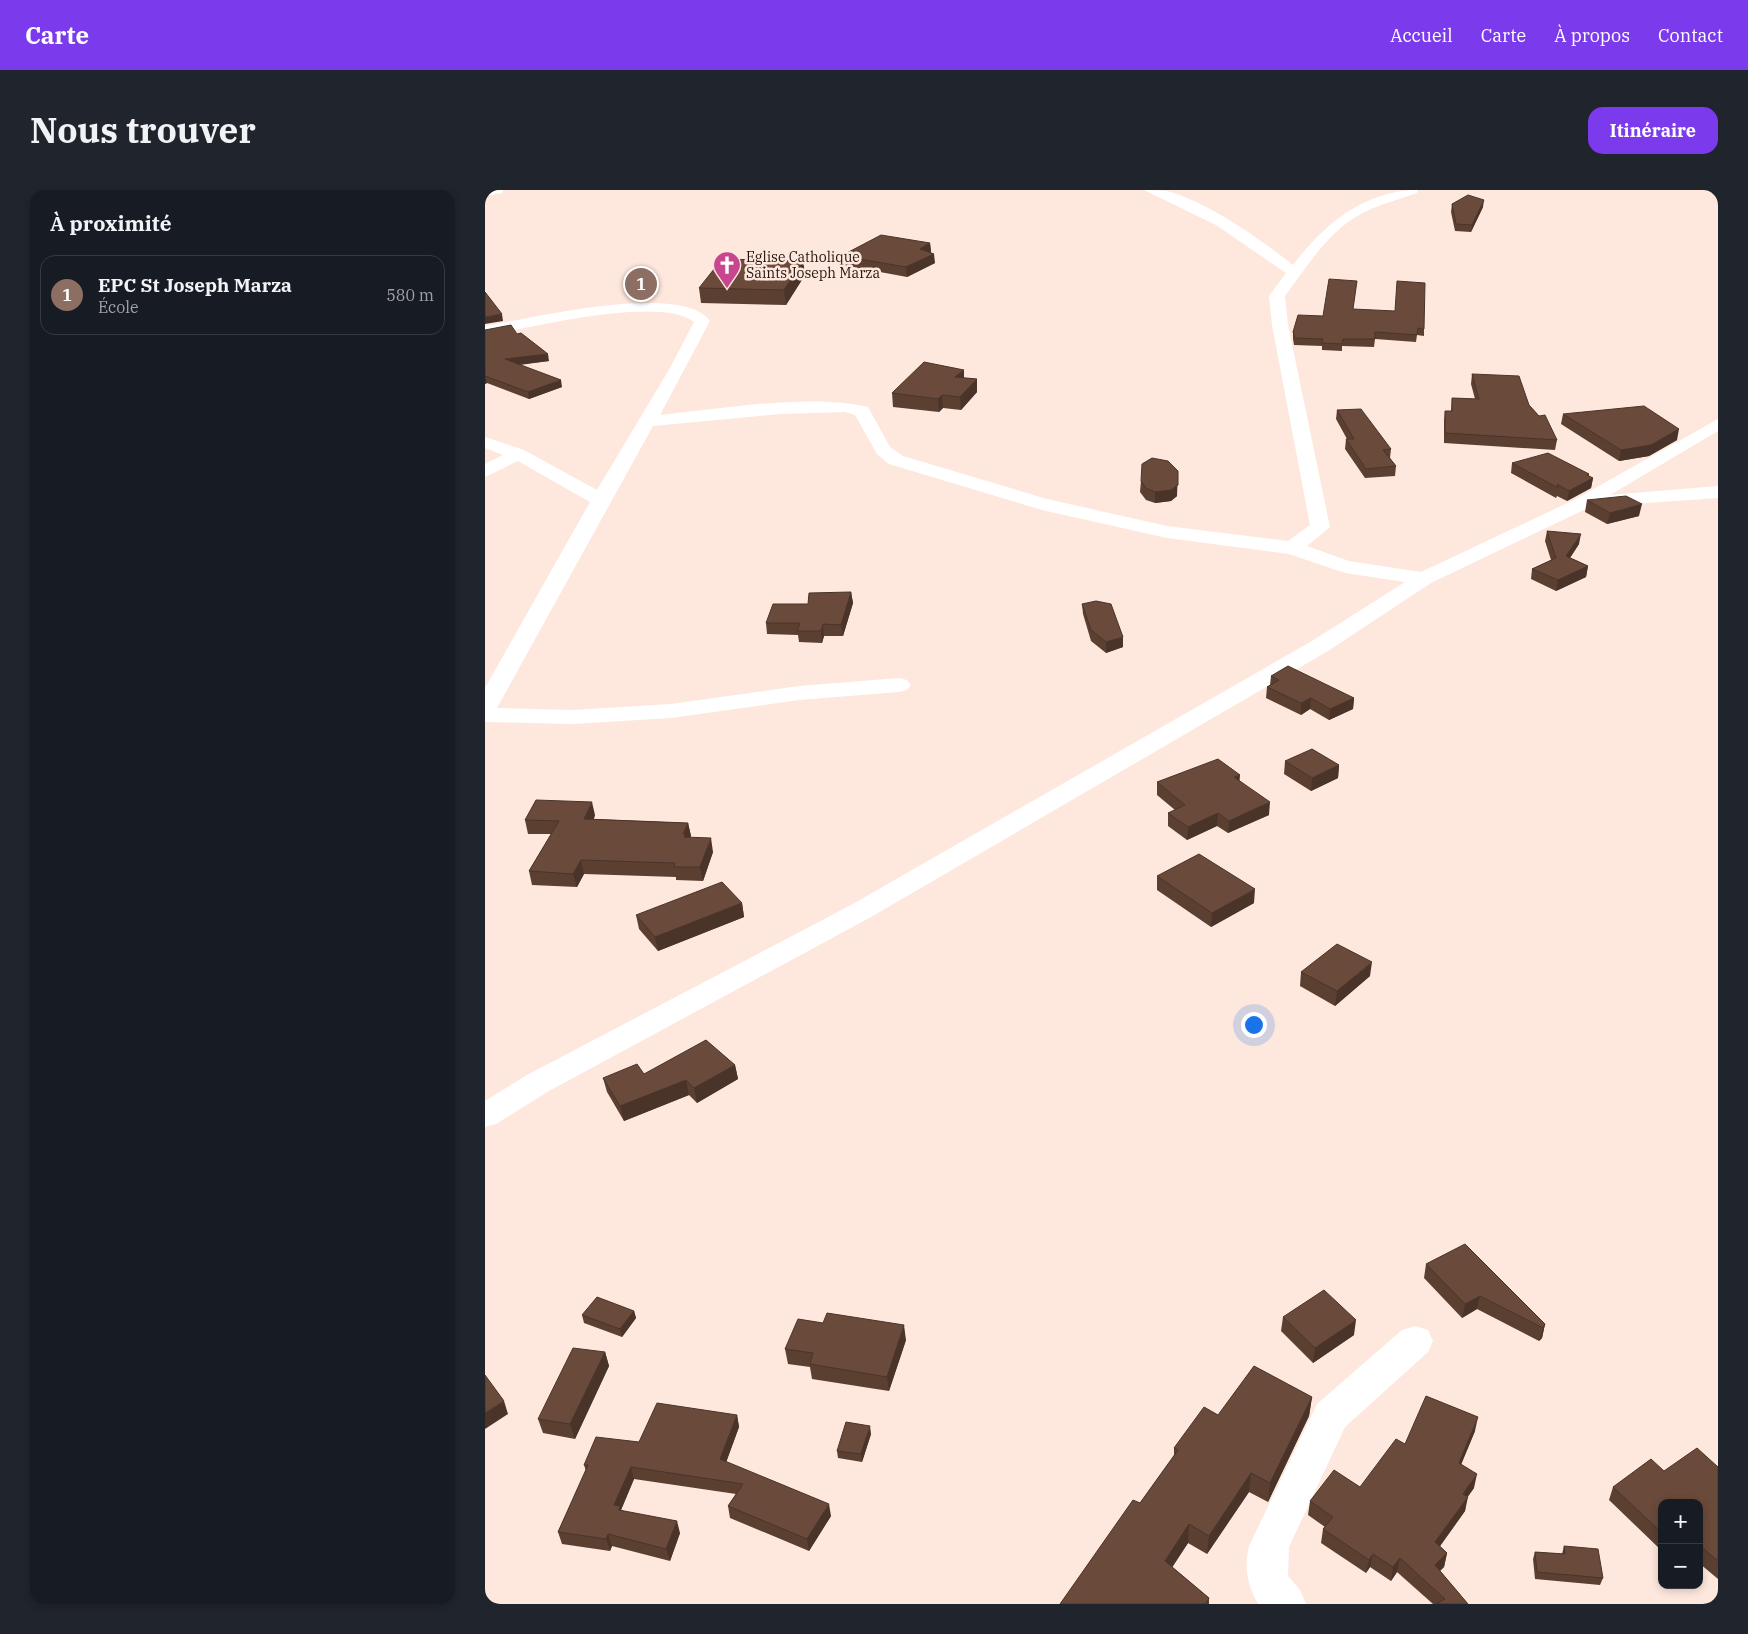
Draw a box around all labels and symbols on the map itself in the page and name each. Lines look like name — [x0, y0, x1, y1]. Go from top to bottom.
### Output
place label: Eglise Catholique Saints Joseph Marza — [746, 248, 880, 282]
church icon: Eglise Catholique Saints Joseph Marza — [712, 250, 742, 289]
pin: 1 — [625, 265, 657, 303]
your location — [1241, 1012, 1267, 1038]

